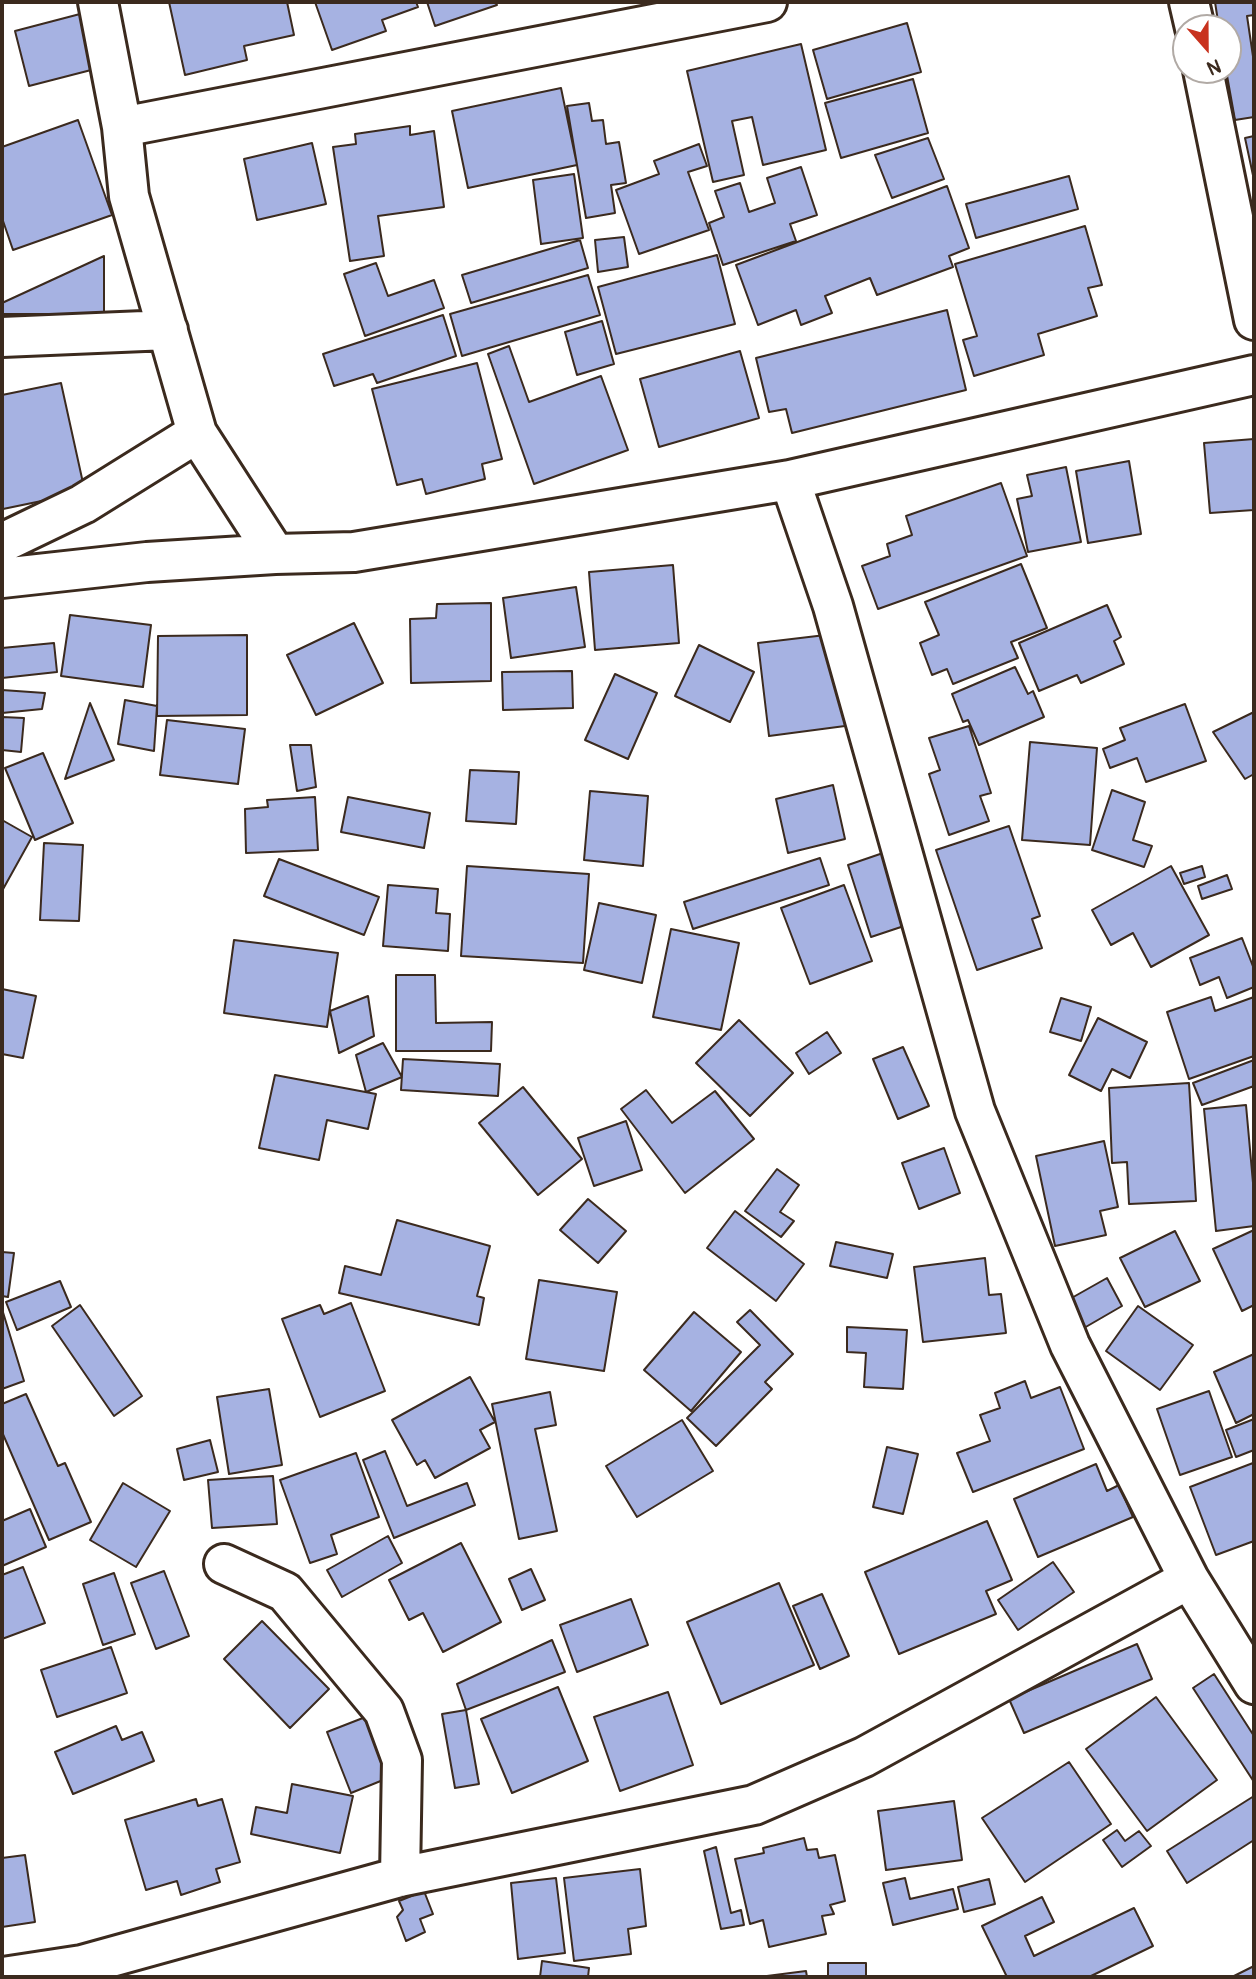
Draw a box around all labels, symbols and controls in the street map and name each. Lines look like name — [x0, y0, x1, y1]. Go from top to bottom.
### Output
north arrow — [1172, 14, 1242, 84]
text: N — [1204, 53, 1224, 80]

